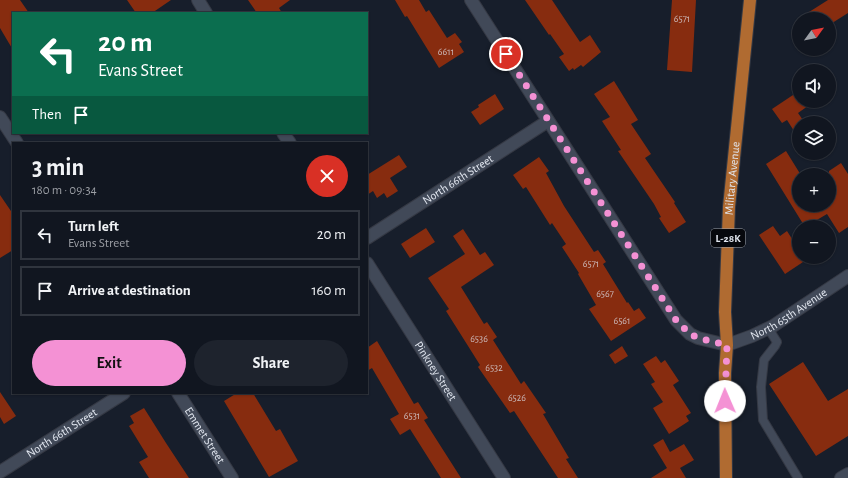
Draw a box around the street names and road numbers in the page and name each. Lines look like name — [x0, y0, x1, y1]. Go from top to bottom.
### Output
street label: Military Avenue — [723, 141, 742, 215]
street label: North 66th Street — [420, 152, 495, 206]
road number: L-28K — [711, 229, 745, 247]
street label: North 65th Avenue — [749, 286, 829, 342]
street label: Pinkney Street — [412, 339, 459, 403]
street label: Emmet Street — [182, 405, 227, 466]
street label: North 66th Street — [24, 406, 99, 460]

